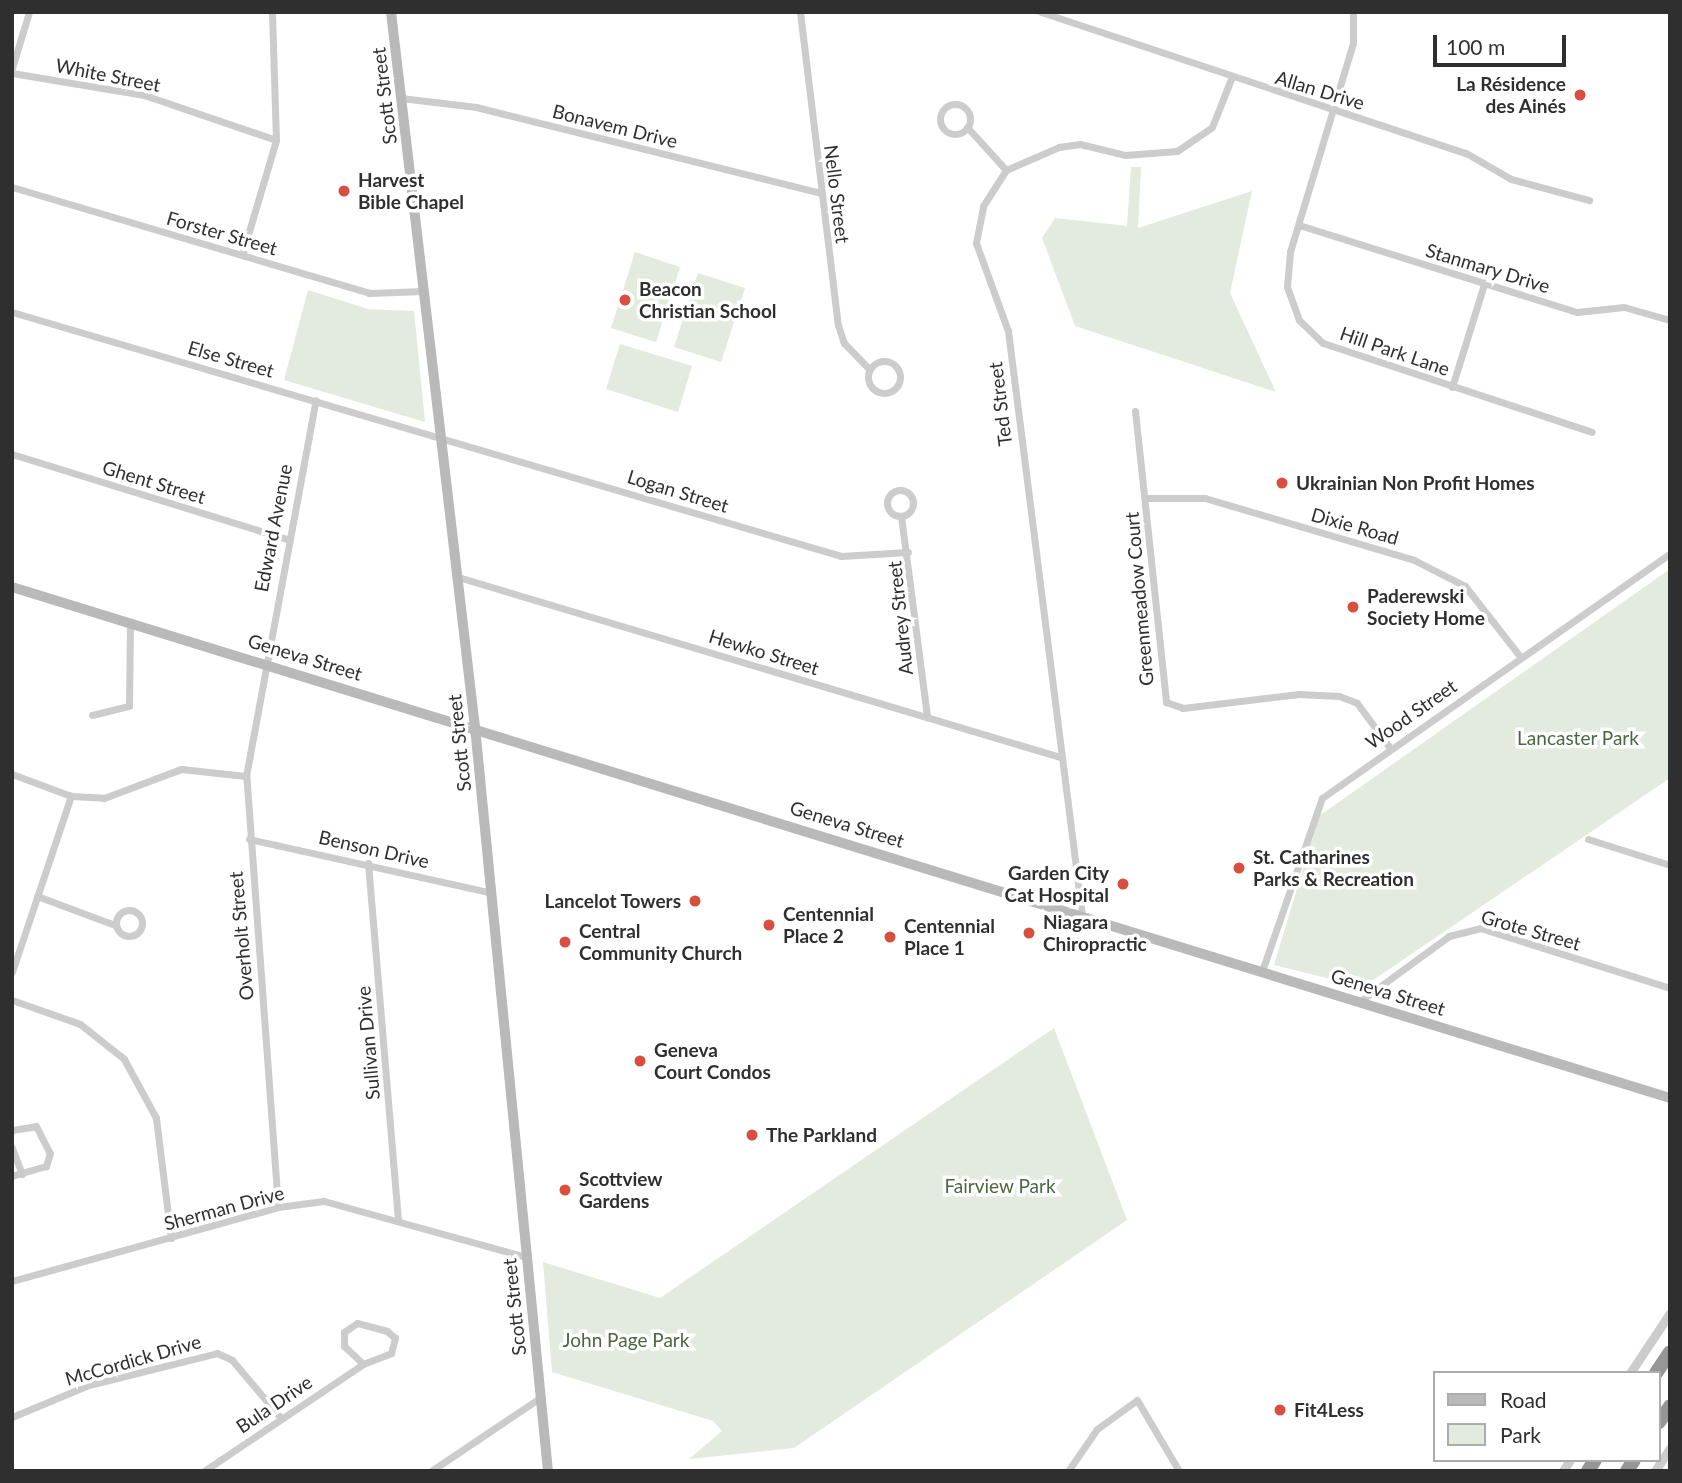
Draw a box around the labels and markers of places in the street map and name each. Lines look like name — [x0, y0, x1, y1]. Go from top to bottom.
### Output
place label: La Résidence des Ainés — [1456, 73, 1566, 117]
marker: La Résidence des Ainés — [1572, 87, 1588, 103]
place label: Harvest Bible Chapel — [358, 169, 464, 213]
marker: Harvest Bible Chapel — [336, 183, 352, 199]
place label: Beacon Christian School — [639, 278, 777, 322]
marker: Beacon Christian School — [617, 292, 633, 308]
place label: Ukrainian Non Profit Homes — [1296, 472, 1535, 494]
marker: Ukrainian Non Profit Homes — [1274, 475, 1290, 491]
place label: Paderewski Society Home — [1367, 585, 1485, 629]
marker: Paderewski Society Home — [1345, 599, 1361, 615]
place label: St. Catharines Parks & Recreation — [1253, 846, 1414, 890]
marker: St. Catharines Parks & Recreation — [1231, 860, 1247, 876]
place label: Garden City Cat Hospital — [1005, 862, 1109, 906]
marker: Garden City Cat Hospital — [1115, 876, 1131, 892]
place label: Lancelot Towers — [544, 890, 681, 912]
marker: Lancelot Towers — [687, 893, 703, 909]
place label: Centennial Place 2 — [783, 903, 874, 947]
place label: Niagara Chiropractic — [1043, 911, 1147, 955]
place label: Centennial Place 1 — [904, 915, 995, 959]
marker: Centennial Place 2 — [761, 917, 777, 933]
place label: Central Community Church — [579, 920, 743, 964]
marker: Niagara Chiropractic — [1021, 925, 1037, 941]
marker: Centennial Place 1 — [882, 929, 898, 945]
marker: Central Community Church — [557, 934, 573, 950]
place label: Geneva Court Condos — [654, 1039, 771, 1083]
marker: Geneva Court Condos — [632, 1053, 648, 1069]
place label: The Parkland — [766, 1124, 877, 1146]
marker: The Parkland — [744, 1127, 760, 1143]
place label: Scottview Gardens — [579, 1168, 663, 1212]
marker: Scottview Gardens — [557, 1182, 573, 1198]
place label: Fit4Less — [1294, 1399, 1364, 1421]
marker: Fit4Less — [1272, 1402, 1288, 1418]

